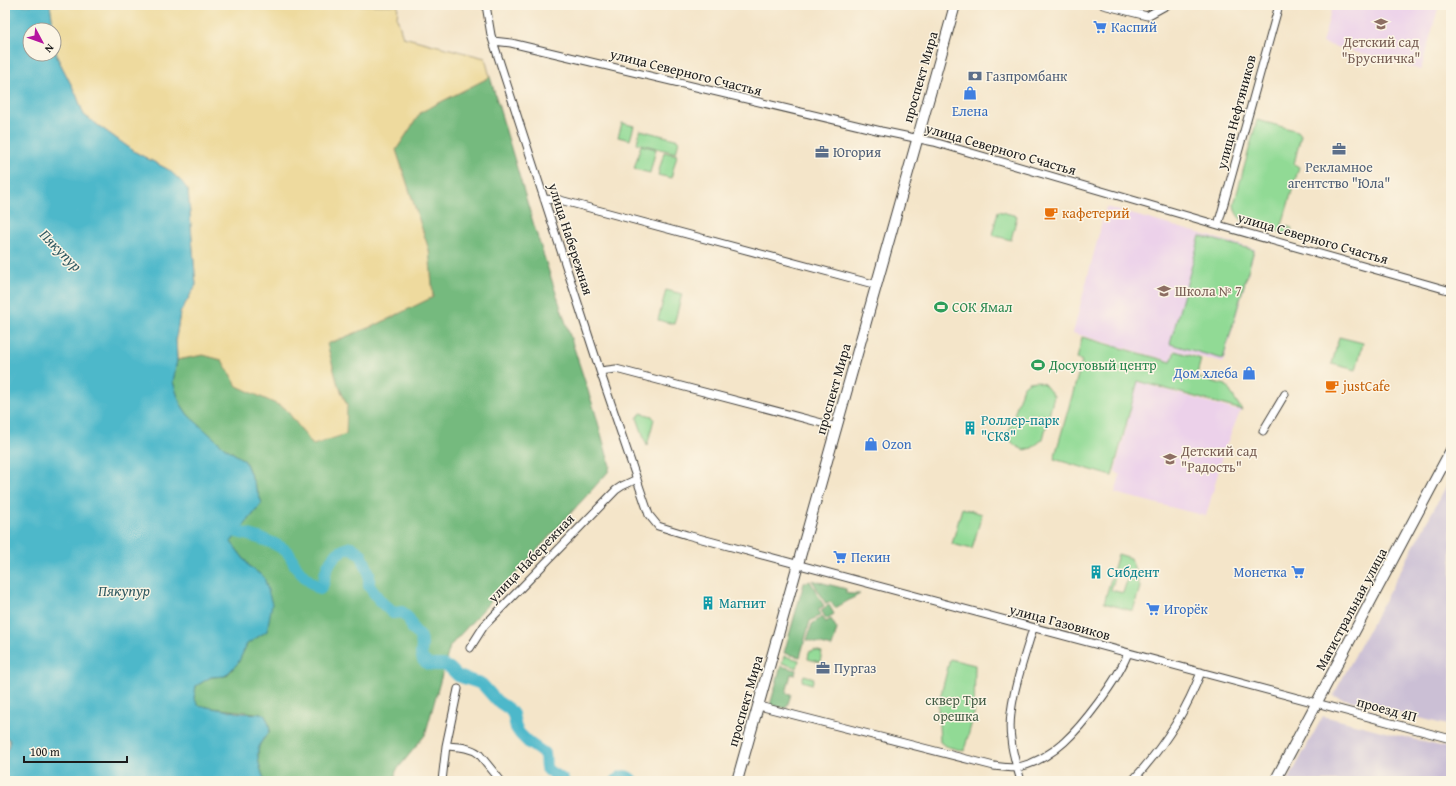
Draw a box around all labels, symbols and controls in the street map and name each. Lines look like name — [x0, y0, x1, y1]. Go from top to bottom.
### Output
school or university icon: Детский сад "Брусничка" — [1373, 16, 1389, 32]
place label: Каспий — [1111, 17, 1157, 37]
supermarket icon: Каспий — [1092, 19, 1108, 35]
north arrow — [22, 22, 62, 62]
street label: проспект Мира — [897, 29, 943, 125]
place label: Детский сад "Брусничка" — [1341, 32, 1421, 68]
text: N — [41, 41, 58, 57]
street label: улица Северного Счастья — [607, 43, 764, 101]
street label: улица Нефтяников — [1211, 52, 1261, 172]
place label: Газпромбанк — [986, 66, 1068, 86]
bank icon: Газпромбанк — [967, 68, 983, 84]
shop icon: Елена — [962, 85, 978, 101]
place label: Елена — [952, 101, 988, 121]
street label: улица Северного Счастья — [922, 118, 1079, 180]
office icon: Рекламное агентство "Юла" — [1331, 141, 1347, 157]
place label: Югория — [833, 142, 881, 162]
office icon: Югория — [814, 144, 830, 160]
place label: Рекламное агентство "Юла" — [1288, 157, 1390, 193]
street label: улица Набережная — [543, 179, 599, 298]
place label: кафетерий — [1062, 203, 1129, 223]
cafe icon: кафетерий — [1043, 205, 1059, 221]
street label: улица Северного Счастья — [1234, 207, 1391, 269]
water label: Пякупур — [35, 224, 87, 276]
place label: Школа № 7 — [1175, 281, 1242, 301]
school or university icon: Школа № 7 — [1156, 283, 1172, 299]
place label: СОК Ямал — [952, 297, 1013, 317]
sports icon: СОК Ямал — [933, 299, 949, 315]
street label: проспект Мира — [810, 341, 856, 437]
place label: Досуговый центр — [1048, 355, 1157, 375]
sports icon: Досуговый центр — [1030, 357, 1046, 373]
place label: Дом хлеба — [1173, 363, 1238, 383]
shop icon: Дом хлеба — [1241, 365, 1257, 381]
place label: justCafe — [1341, 376, 1391, 396]
cafe icon: justCafe — [1324, 378, 1340, 394]
place label: Роллер-парк "СК8" — [981, 410, 1060, 446]
building icon: Роллер-парк "СК8" — [962, 420, 978, 436]
place label: Ozon — [882, 434, 912, 454]
shop icon: Ozon — [863, 436, 879, 452]
place label: Детский сад "Радость" — [1180, 441, 1257, 477]
school or university icon: Детский сад "Радость" — [1162, 451, 1178, 467]
street label: улица Набережная — [483, 509, 579, 608]
street label: Магистральная улица — [1310, 544, 1392, 674]
place label: Пекин — [851, 547, 890, 567]
supermarket icon: Пекин — [832, 549, 848, 565]
place label: Сибдент — [1107, 562, 1159, 582]
place label: Монетка — [1233, 562, 1287, 582]
building icon: Сибдент — [1088, 564, 1104, 580]
supermarket icon: Монетка — [1290, 564, 1306, 580]
water label: Пякупур — [98, 580, 150, 601]
place label: Магнит — [719, 593, 766, 613]
building icon: Магнит — [700, 595, 716, 611]
street label: улица Газовиков — [1006, 599, 1113, 645]
place label: Игорёк — [1164, 599, 1209, 619]
supermarket icon: Игорёк — [1145, 601, 1161, 617]
street label: проспект Мира — [722, 653, 768, 749]
place label: Пургаз — [834, 658, 876, 678]
office icon: Пургаз — [815, 660, 831, 676]
park label: сквер Три орешка — [925, 690, 987, 726]
street label: проезд 4П — [1355, 691, 1419, 727]
scale bar — [24, 738, 127, 764]
text: 100 m — [30, 743, 60, 760]

